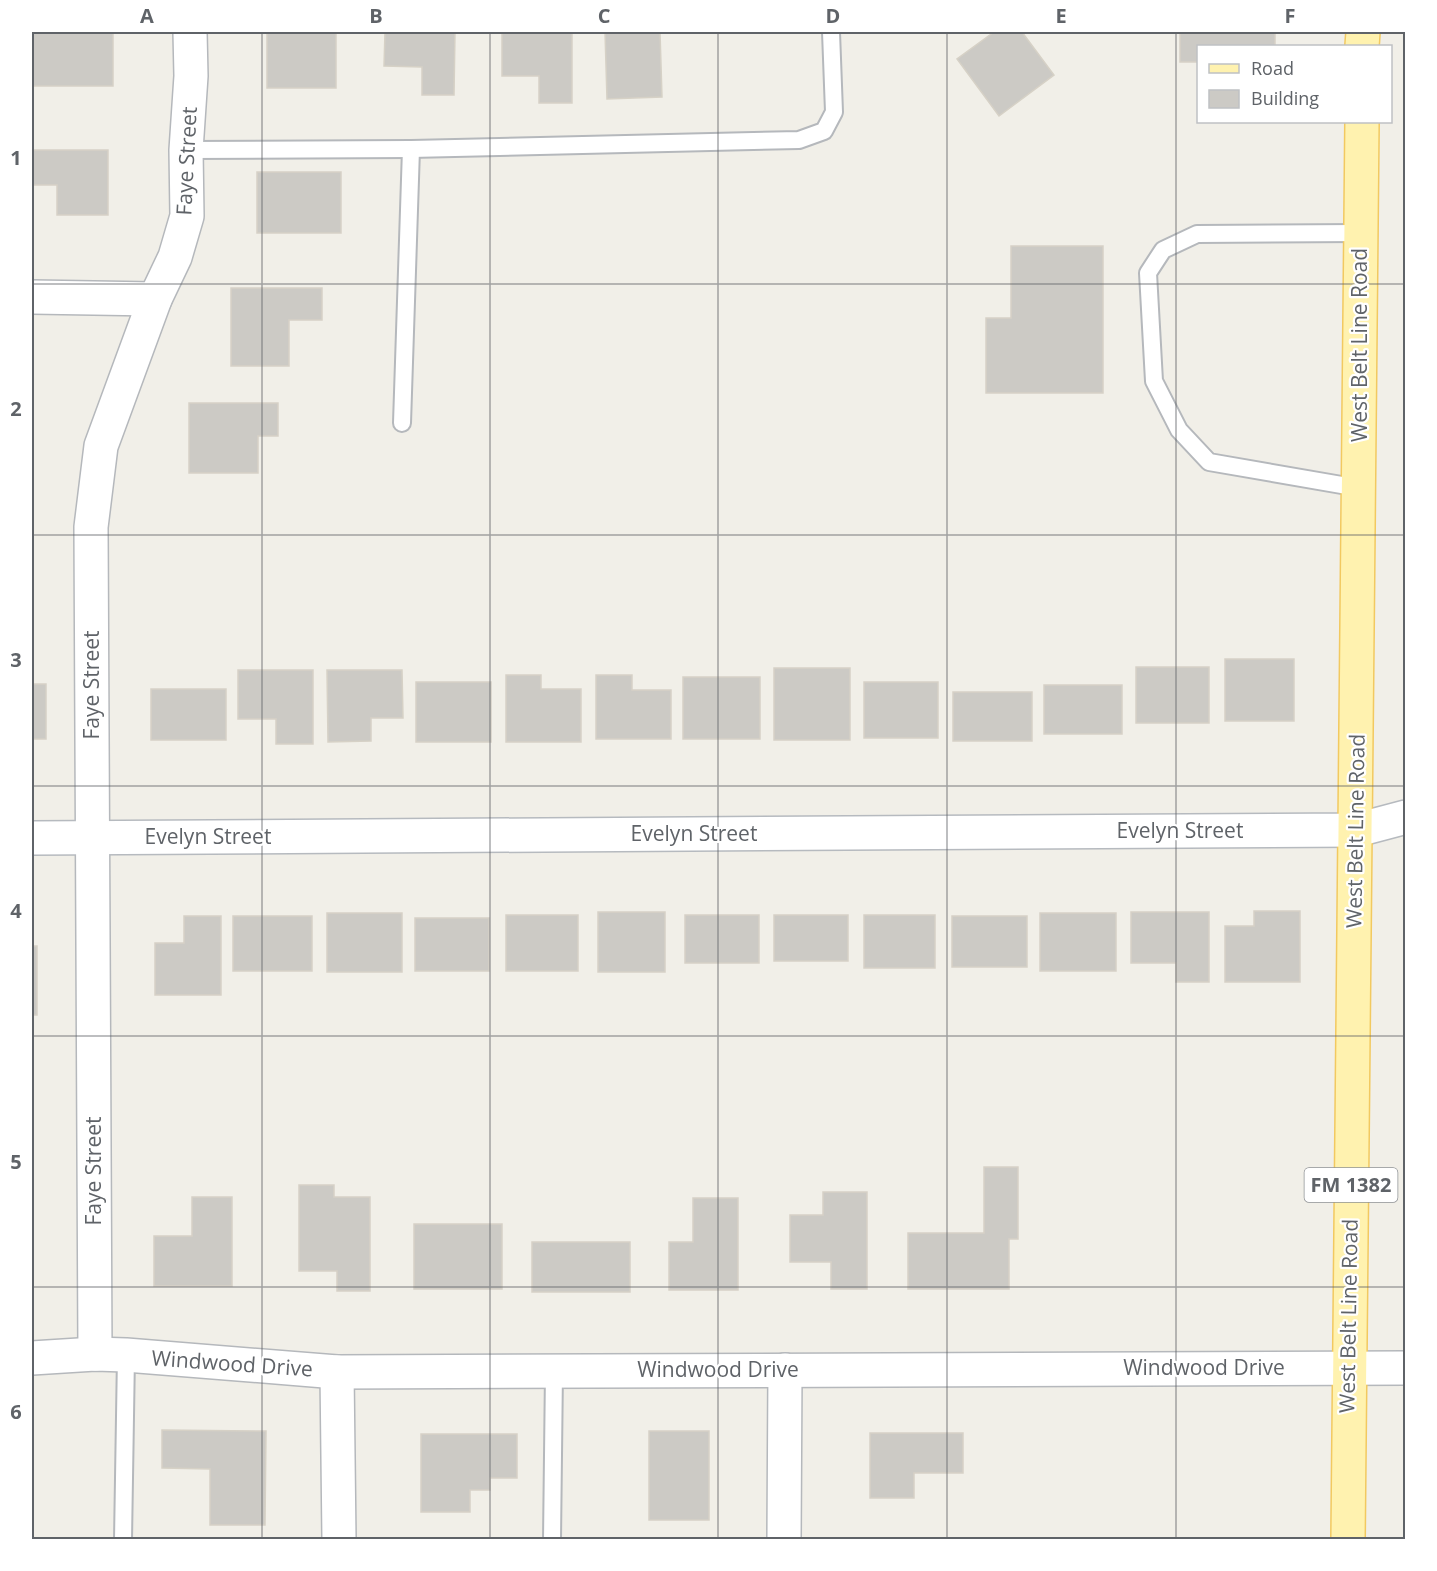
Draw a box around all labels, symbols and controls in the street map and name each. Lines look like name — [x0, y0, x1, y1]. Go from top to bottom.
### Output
text: A — [140, 2, 154, 29]
text: B — [369, 2, 383, 29]
text: C — [598, 2, 611, 29]
text: D — [826, 2, 840, 29]
text: E — [1055, 2, 1067, 29]
text: F — [1285, 2, 1295, 29]
legend — [1197, 45, 1392, 123]
text: Road — [1251, 56, 1294, 80]
text: Building — [1251, 86, 1319, 110]
street label: Faye Street — [169, 106, 203, 216]
text: 1 — [10, 144, 22, 171]
street label: West Belt Line Road — [1345, 248, 1373, 442]
text: 2 — [10, 395, 22, 422]
street label: Faye Street — [77, 631, 105, 739]
text: 3 — [10, 646, 22, 673]
street label: West Belt Line Road — [1339, 734, 1371, 928]
street label: Evelyn Street — [1117, 816, 1243, 844]
street label: Evelyn Street — [631, 819, 757, 847]
street label: Evelyn Street — [145, 822, 271, 850]
text: 4 — [10, 897, 22, 924]
street label: Faye Street — [79, 1117, 107, 1225]
text: 5 — [10, 1148, 22, 1175]
road number: FM 1382 — [1304, 1168, 1398, 1202]
street label: West Belt Line Road — [1332, 1219, 1364, 1413]
street label: Windwood Drive — [150, 1343, 314, 1383]
street label: Windwood Drive — [1123, 1353, 1285, 1381]
street label: Windwood Drive — [637, 1355, 799, 1383]
text: 6 — [10, 1398, 22, 1425]

